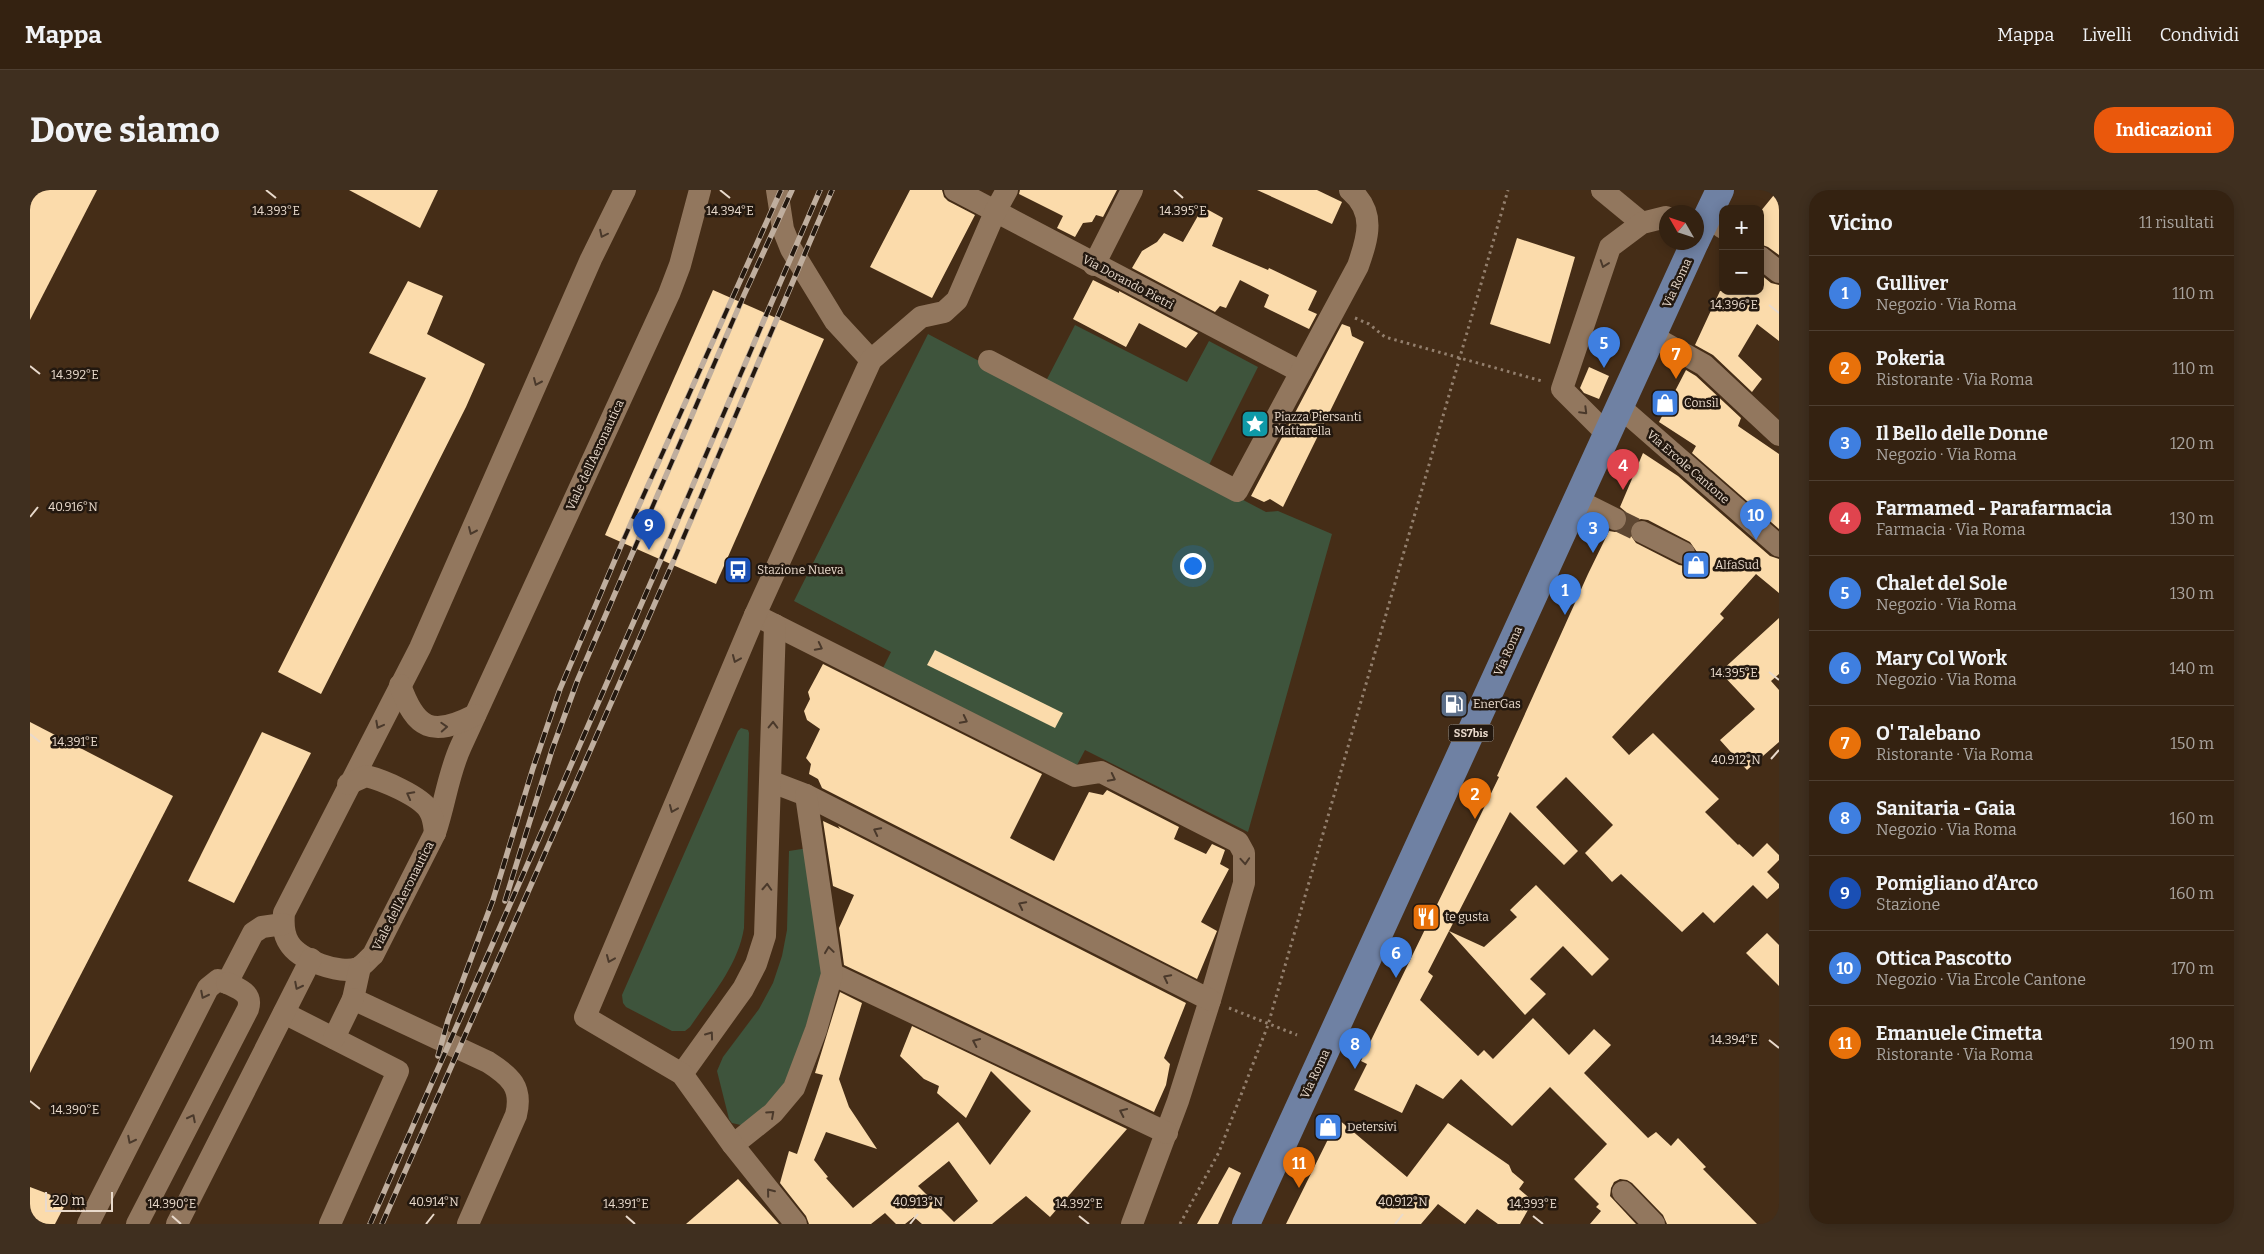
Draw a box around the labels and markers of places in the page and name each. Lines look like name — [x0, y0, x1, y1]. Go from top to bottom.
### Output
pin: 5 — [1588, 327, 1620, 368]
pin: 7 — [1660, 338, 1692, 379]
shop icon: Consil — [1650, 388, 1680, 418]
place label: Consil — [1684, 396, 1719, 410]
place icon: Piazza Piersanti Mattarella — [1240, 409, 1270, 439]
place label: Piazza Piersanti Mattarella — [1274, 410, 1362, 438]
pin: 4 — [1607, 449, 1639, 490]
pin: 10 — [1740, 499, 1772, 540]
pin: 9 — [633, 509, 665, 550]
pin: 3 — [1577, 512, 1609, 553]
shop icon: AlfaSud — [1681, 550, 1711, 580]
bus stop icon: Stazione Nueva — [723, 555, 753, 585]
place label: AlfaSud — [1715, 558, 1759, 572]
place label: Stazione Nueva — [757, 563, 844, 577]
pin: 1 — [1549, 574, 1581, 615]
fuel station icon: EnerGas — [1439, 689, 1469, 719]
place label: EnerGas — [1473, 697, 1521, 711]
pin: 2 — [1459, 778, 1491, 819]
restaurant icon: te gusta — [1411, 902, 1441, 932]
place label: te gusta — [1445, 910, 1489, 924]
pin: 6 — [1380, 937, 1412, 978]
pin: 8 — [1339, 1028, 1371, 1069]
shop icon: Detersivi — [1313, 1112, 1343, 1142]
place label: Detersivi — [1347, 1120, 1397, 1134]
pin: 11 — [1283, 1147, 1315, 1188]

